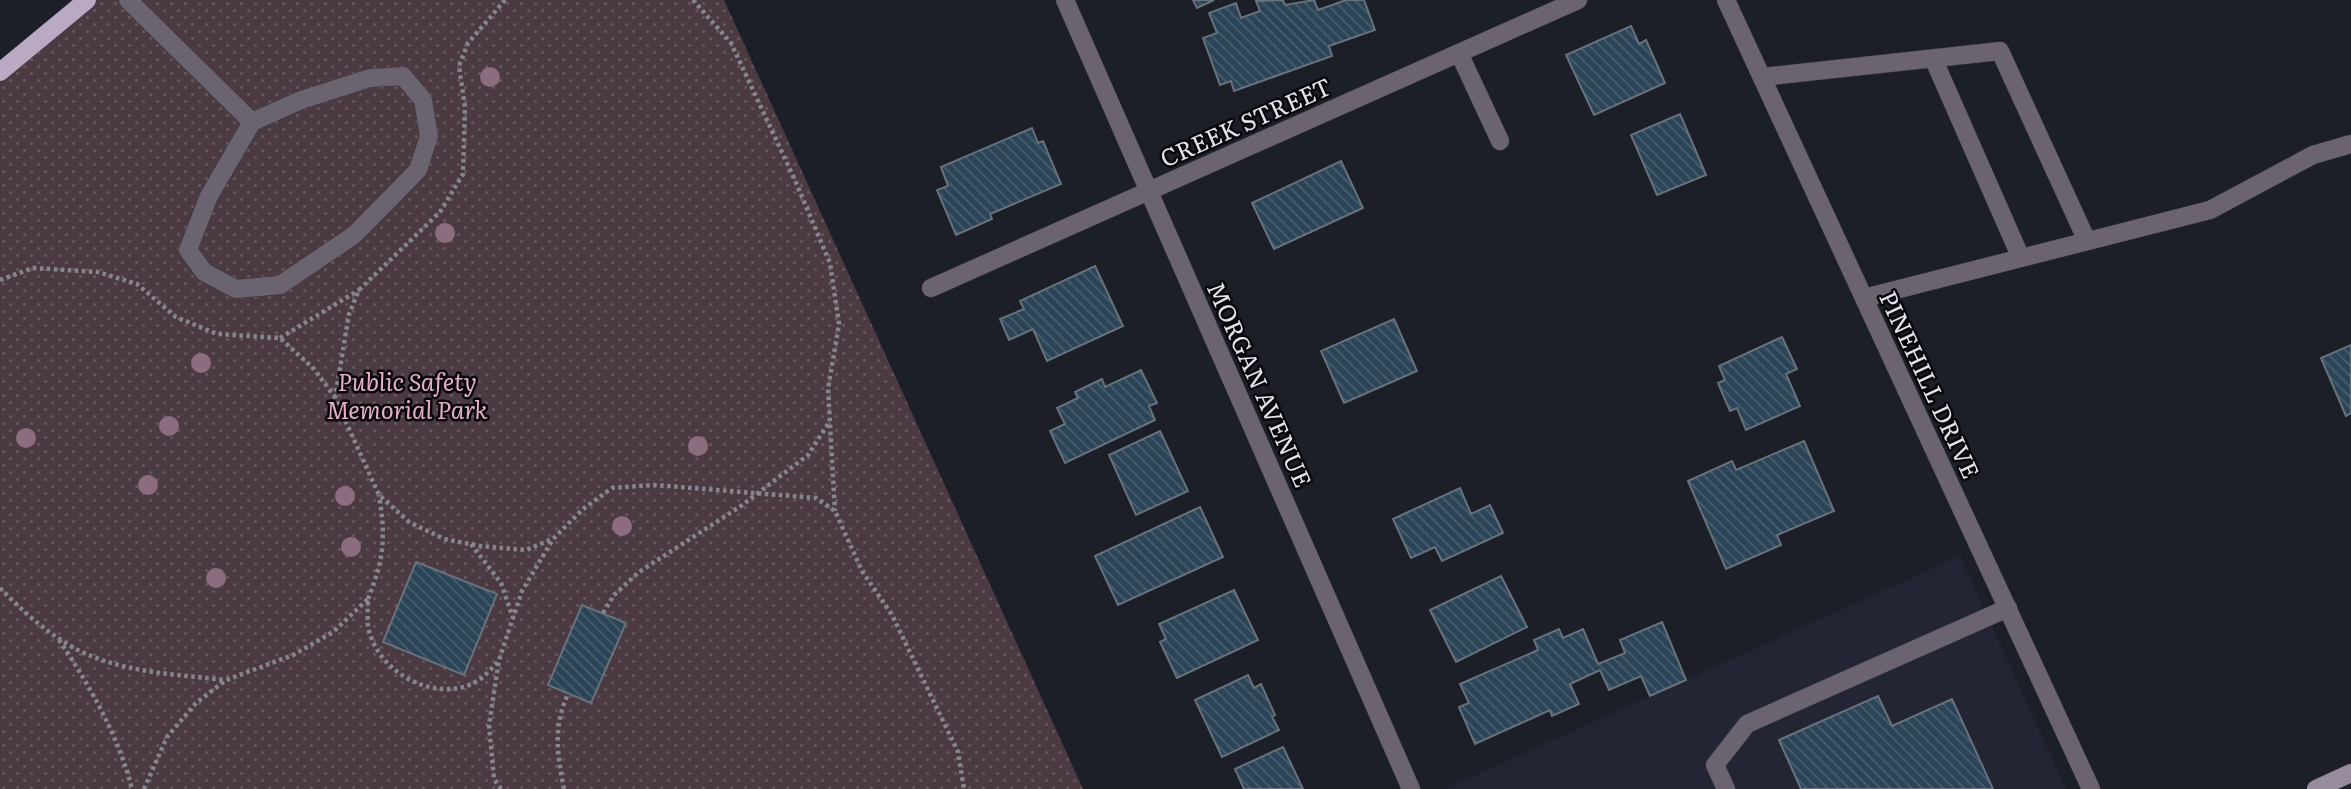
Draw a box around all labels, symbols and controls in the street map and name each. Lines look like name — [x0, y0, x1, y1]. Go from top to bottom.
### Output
street label: CREEK STREET — [1154, 68, 1336, 174]
street label: MORGAN AVENUE — [1200, 276, 1322, 492]
street label: PINEHILL DRIVE — [1872, 284, 1990, 484]
park label: Public Safety Memorial Park — [326, 363, 489, 426]

